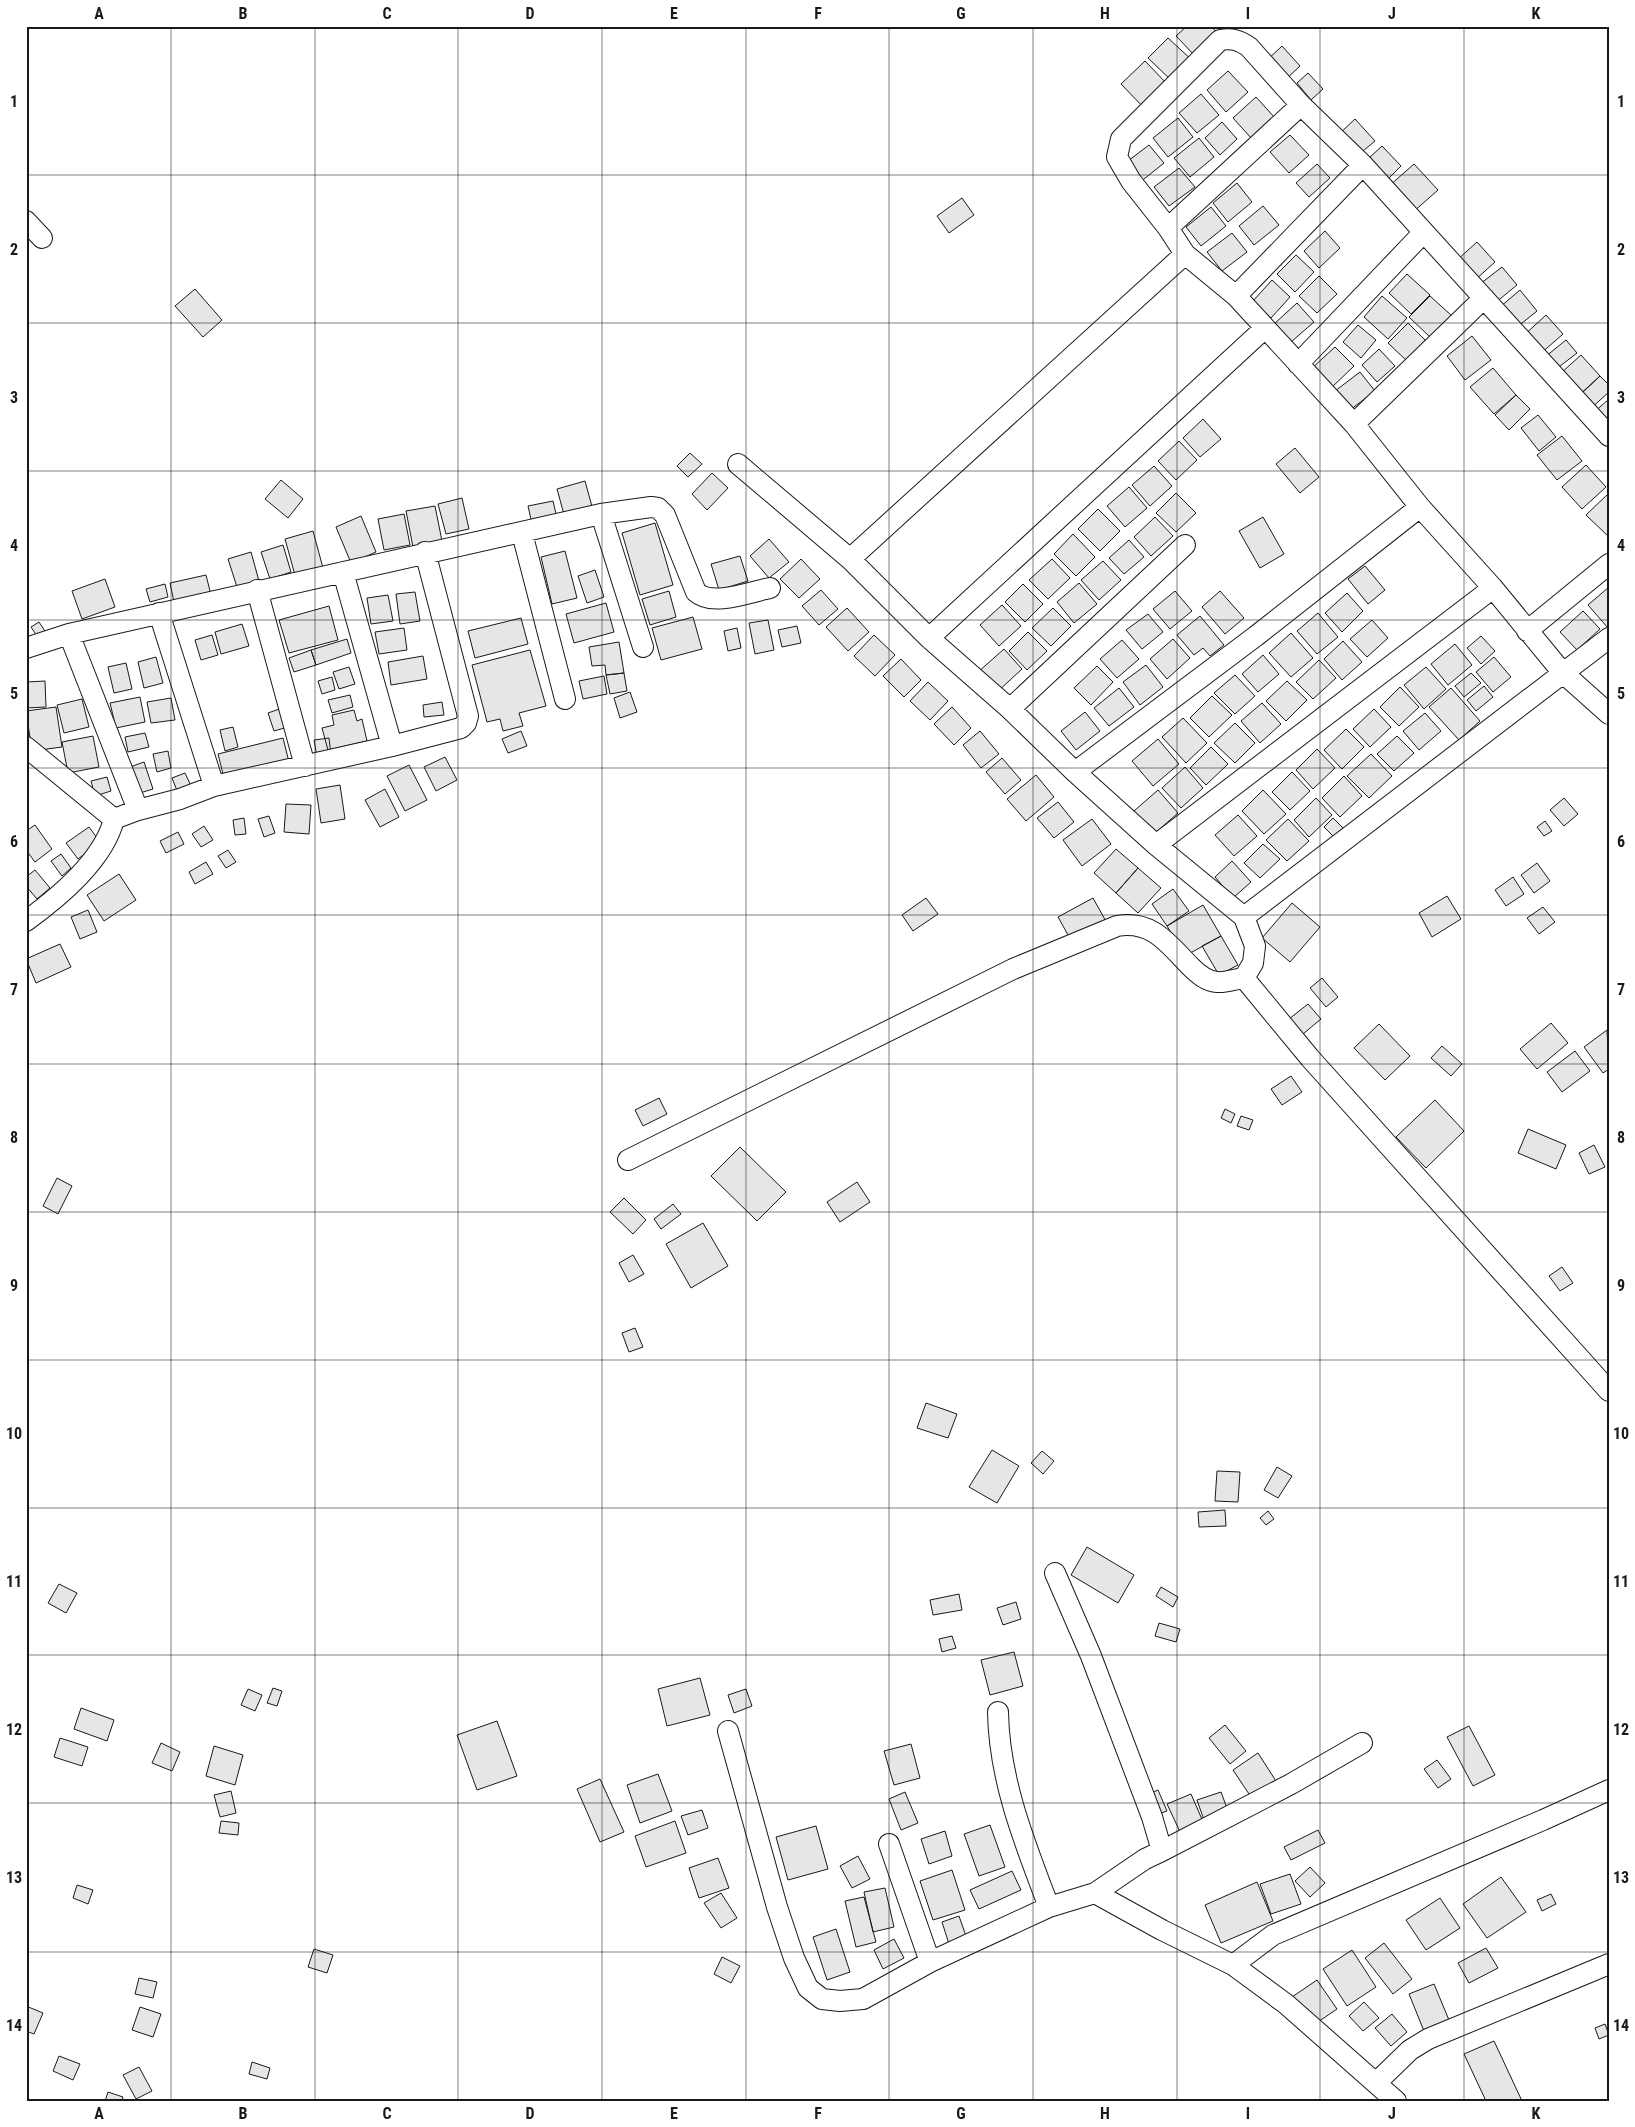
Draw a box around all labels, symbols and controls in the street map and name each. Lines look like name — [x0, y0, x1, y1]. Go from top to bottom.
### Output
text: A — [94, 4, 104, 23]
text: B — [239, 4, 248, 23]
text: C — [382, 4, 392, 23]
text: D — [525, 4, 535, 23]
text: E — [670, 4, 678, 23]
text: F — [814, 4, 822, 23]
text: G — [956, 4, 966, 23]
text: H — [1100, 4, 1110, 23]
text: I — [1246, 4, 1250, 23]
text: J — [1388, 4, 1396, 23]
text: K — [1532, 4, 1541, 23]
text: 1 — [10, 92, 18, 111]
text: 1 — [1617, 92, 1625, 111]
text: 2 — [10, 240, 18, 259]
text: 2 — [1617, 240, 1625, 259]
text: 3 — [10, 388, 18, 407]
text: 3 — [1617, 388, 1625, 407]
text: 4 — [10, 536, 18, 555]
text: 4 — [1617, 536, 1625, 555]
text: 5 — [10, 684, 18, 703]
text: 5 — [1617, 684, 1625, 703]
text: 6 — [10, 832, 18, 851]
text: 6 — [1617, 832, 1625, 851]
text: 7 — [10, 980, 18, 999]
text: 7 — [1617, 980, 1625, 999]
text: 8 — [10, 1128, 18, 1147]
text: 8 — [1617, 1128, 1625, 1147]
text: 9 — [10, 1276, 18, 1295]
text: 9 — [1617, 1276, 1625, 1295]
text: 10 — [6, 1424, 22, 1443]
text: 10 — [1613, 1424, 1629, 1443]
text: 11 — [6, 1572, 22, 1591]
text: 11 — [1613, 1572, 1629, 1591]
text: 12 — [6, 1720, 22, 1739]
text: 12 — [1613, 1720, 1629, 1739]
text: 13 — [6, 1868, 22, 1887]
text: 13 — [1613, 1868, 1629, 1887]
text: 14 — [6, 2016, 22, 2035]
text: 14 — [1613, 2016, 1629, 2035]
text: A — [94, 2104, 104, 2123]
text: B — [239, 2104, 248, 2123]
text: C — [382, 2104, 392, 2123]
text: D — [525, 2104, 535, 2123]
text: E — [670, 2104, 678, 2123]
text: F — [814, 2104, 822, 2123]
text: G — [956, 2104, 966, 2123]
text: H — [1100, 2104, 1110, 2123]
text: I — [1246, 2104, 1250, 2123]
text: J — [1388, 2104, 1396, 2123]
text: K — [1532, 2104, 1541, 2123]

